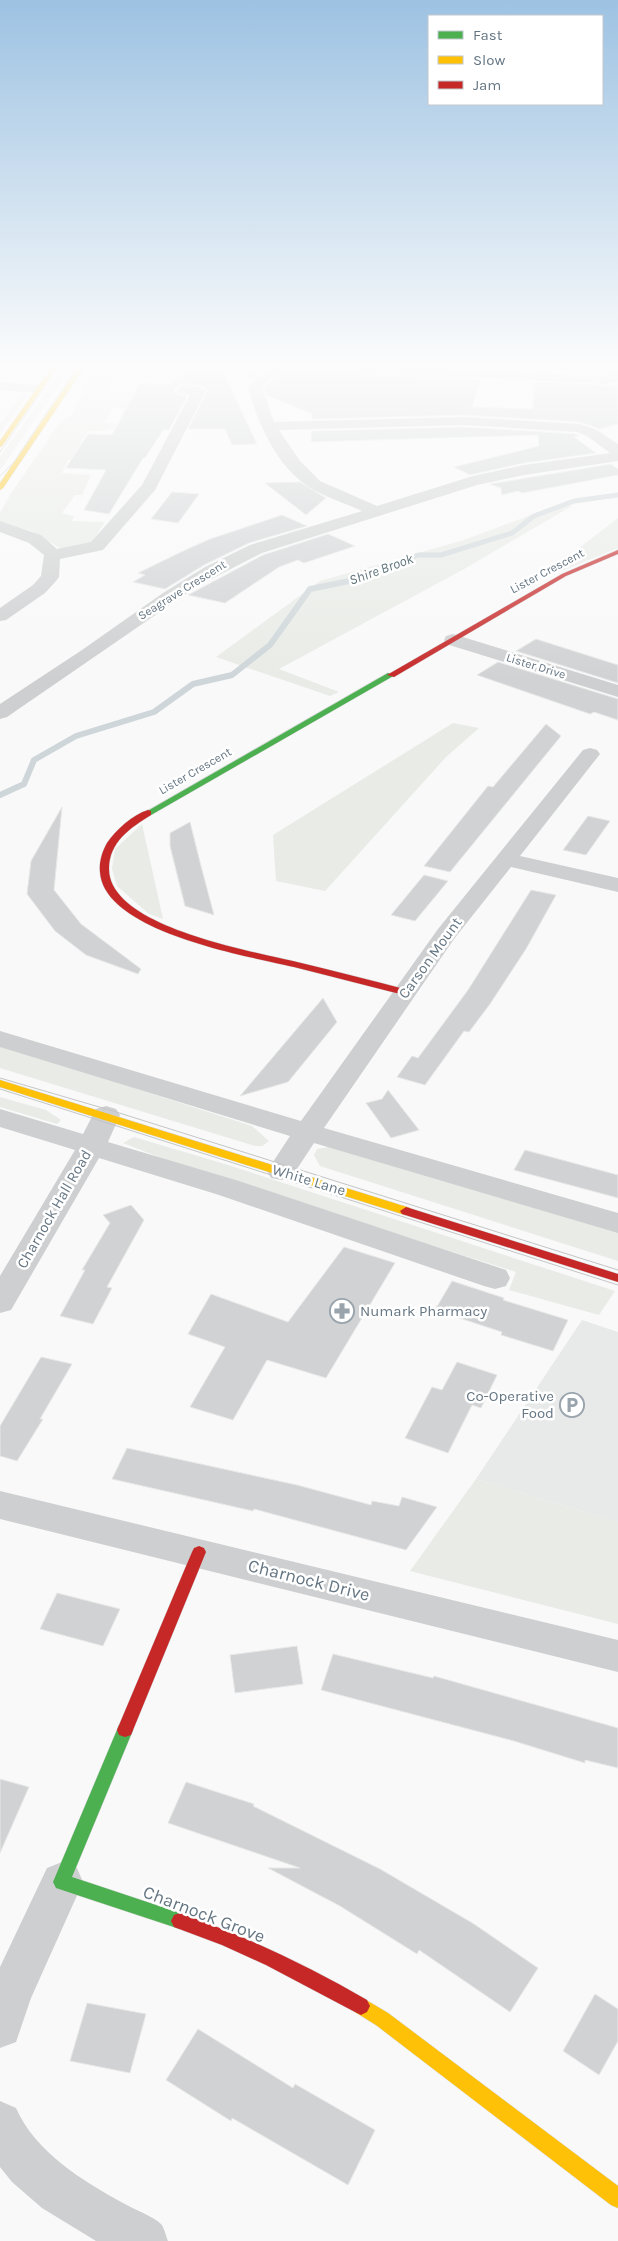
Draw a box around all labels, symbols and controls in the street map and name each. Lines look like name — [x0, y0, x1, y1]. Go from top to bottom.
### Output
legend — [428, 15, 603, 105]
text: Fast — [473, 26, 503, 44]
text: Slow — [473, 51, 505, 69]
text: Jam — [473, 76, 501, 94]
street label: Lister Crescent — [508, 545, 587, 596]
water label: Shire Brook — [347, 550, 416, 589]
street label: Seagrave Crescent — [135, 557, 229, 623]
street label: Lister Drive — [505, 650, 567, 682]
street label: Lister Crescent — [156, 744, 234, 797]
street label: Carson Mount — [394, 913, 466, 1002]
street label: Charnock Hall Road — [13, 1147, 95, 1271]
street label: White Lane — [270, 1160, 348, 1200]
pharmacy icon: Numark Pharmacy — [329, 1298, 355, 1324]
place label: Numark Pharmacy — [360, 1302, 487, 1320]
place label: Co-Operative Food — [466, 1387, 554, 1422]
parking icon: Co-Operative Food — [559, 1392, 585, 1418]
street label: Charnock Drive — [246, 1554, 372, 1606]
street label: Charnock Grove — [140, 1881, 268, 1947]

